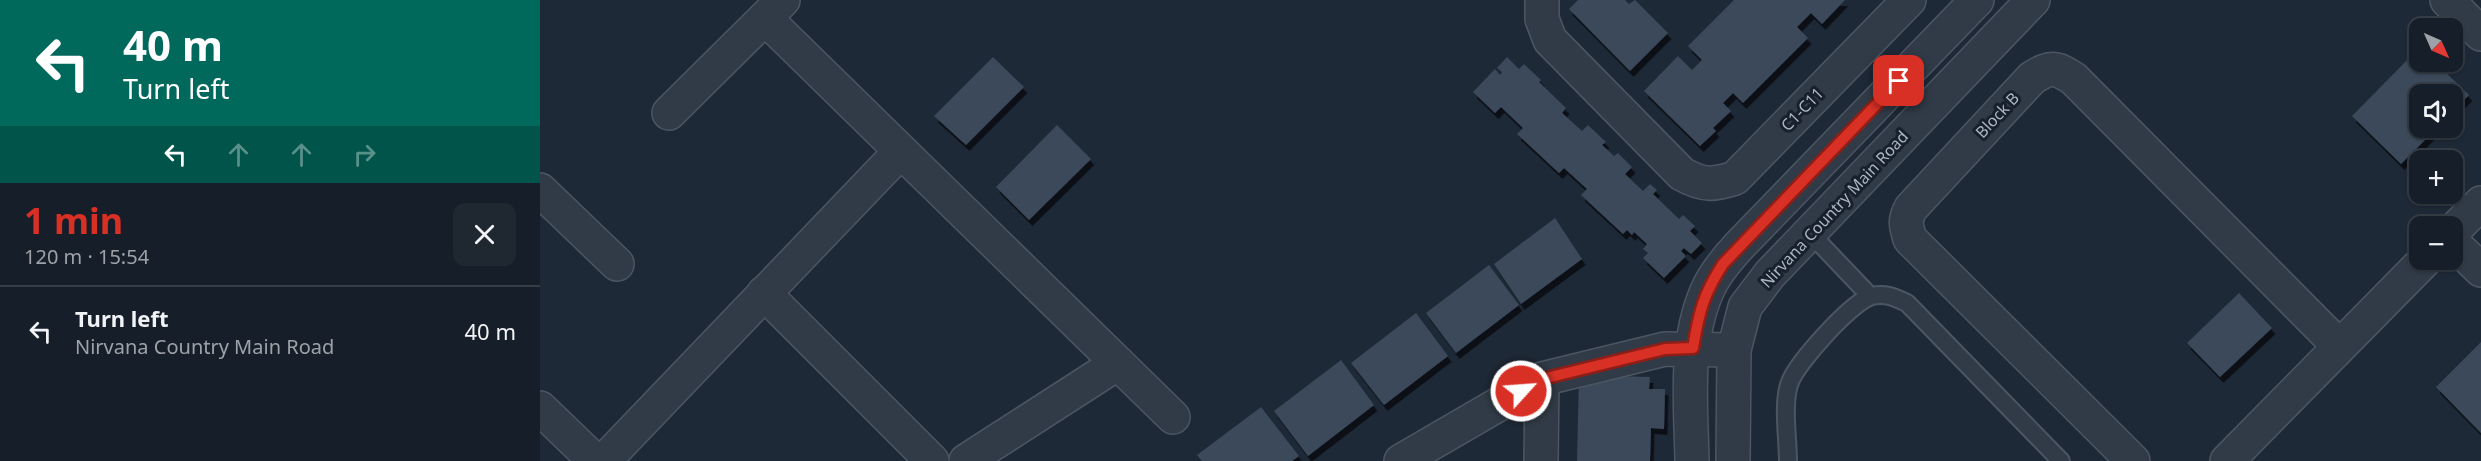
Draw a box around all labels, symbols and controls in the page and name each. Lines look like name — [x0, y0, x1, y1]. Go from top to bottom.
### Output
text: 40 m — [123, 16, 223, 73]
north arrow — [2409, 18, 2463, 72]
map controls — [2409, 18, 2463, 270]
icon: left — [24, 24, 102, 102]
pin — [1873, 55, 1924, 106]
icon: arrive — [1882, 64, 1915, 97]
text: Turn left — [123, 70, 229, 107]
street label: C1-C11 — [1776, 82, 1828, 136]
button: sound — [2409, 84, 2463, 138]
street label: Block B — [1970, 87, 2024, 143]
street label: Nirvana Country Main Road — [1755, 126, 1913, 292]
icon: left — [159, 138, 192, 171]
icon: ahead — [222, 138, 255, 171]
icon: ahead — [285, 138, 318, 171]
icon: right — [348, 138, 381, 171]
button: + — [2409, 150, 2463, 204]
text: 1 min — [24, 196, 123, 245]
button: close — [453, 203, 516, 266]
button: − — [2409, 216, 2463, 270]
text: 120 m · 15:54 — [24, 243, 149, 270]
text: Turn left — [75, 303, 169, 333]
icon: left — [24, 315, 57, 348]
text: 40 m — [465, 316, 516, 346]
text: Nirvana Country Main Road — [75, 333, 334, 360]
position arrow — [1489, 359, 1553, 423]

